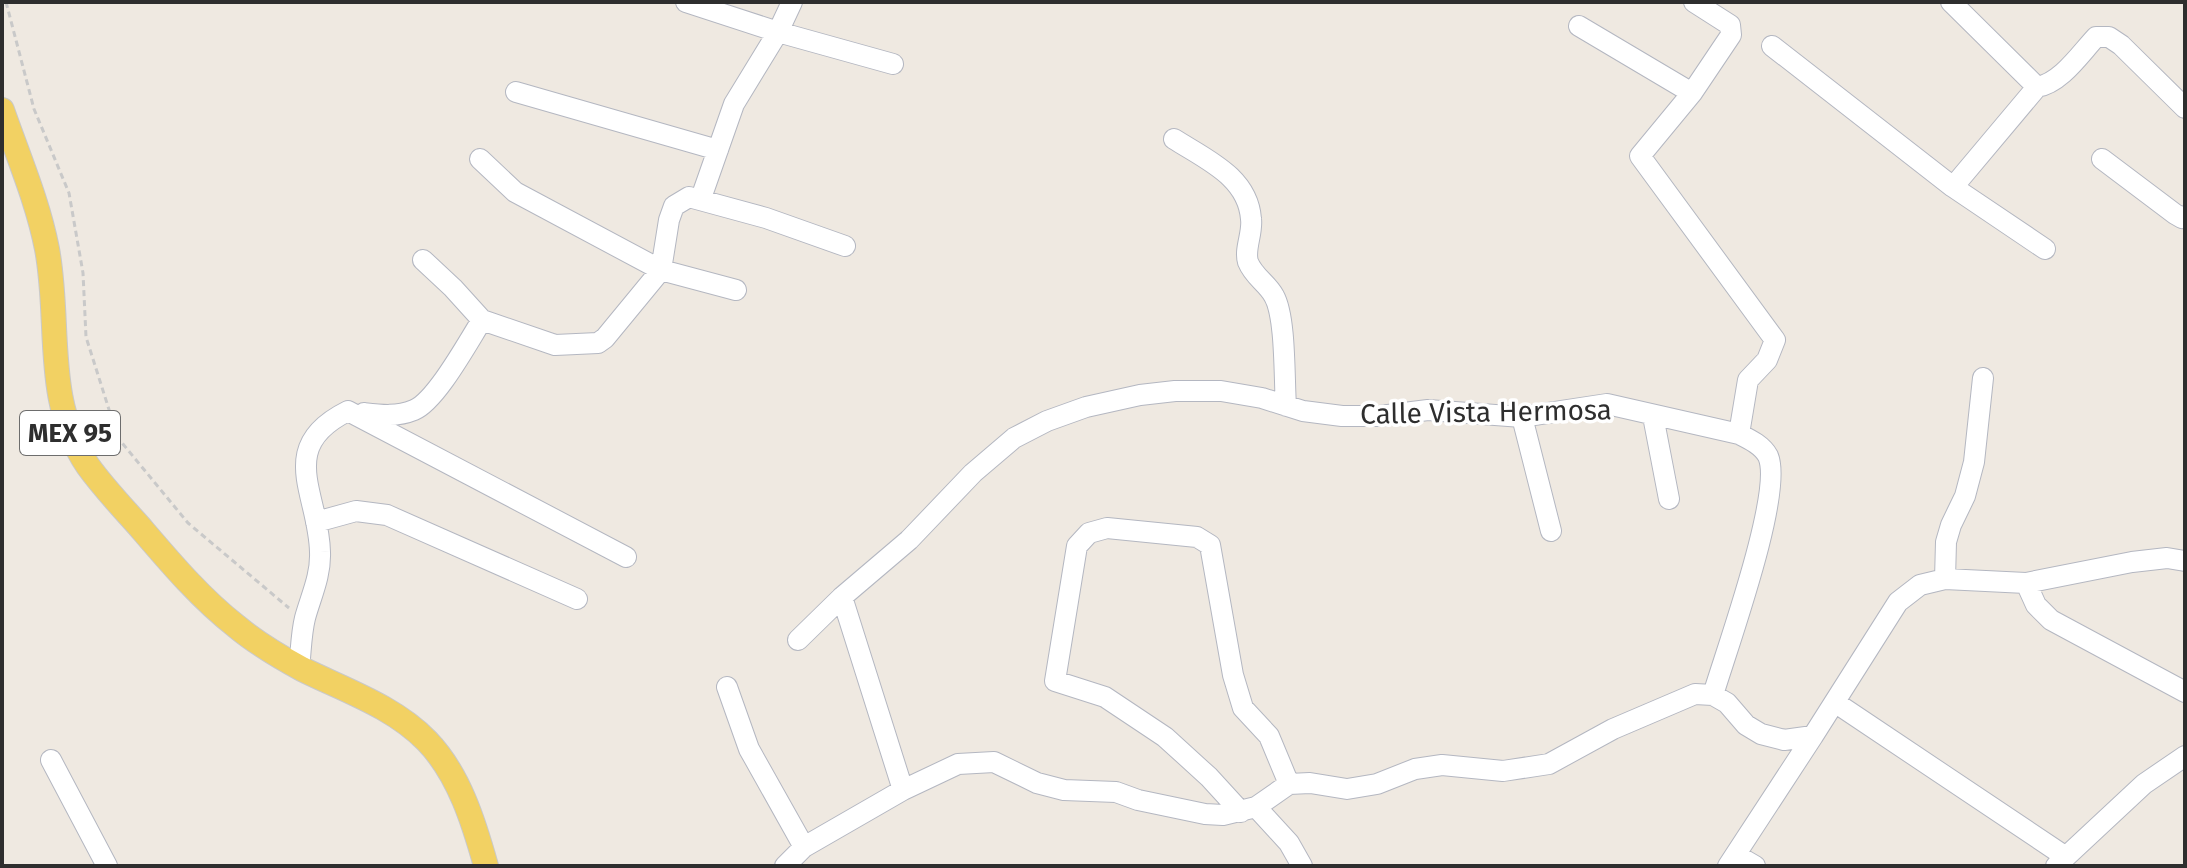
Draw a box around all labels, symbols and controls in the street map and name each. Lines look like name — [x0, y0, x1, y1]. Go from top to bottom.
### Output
street label: Calle Vista Hermosa — [1360, 393, 1612, 431]
road number: MEX 95 — [20, 411, 120, 455]

